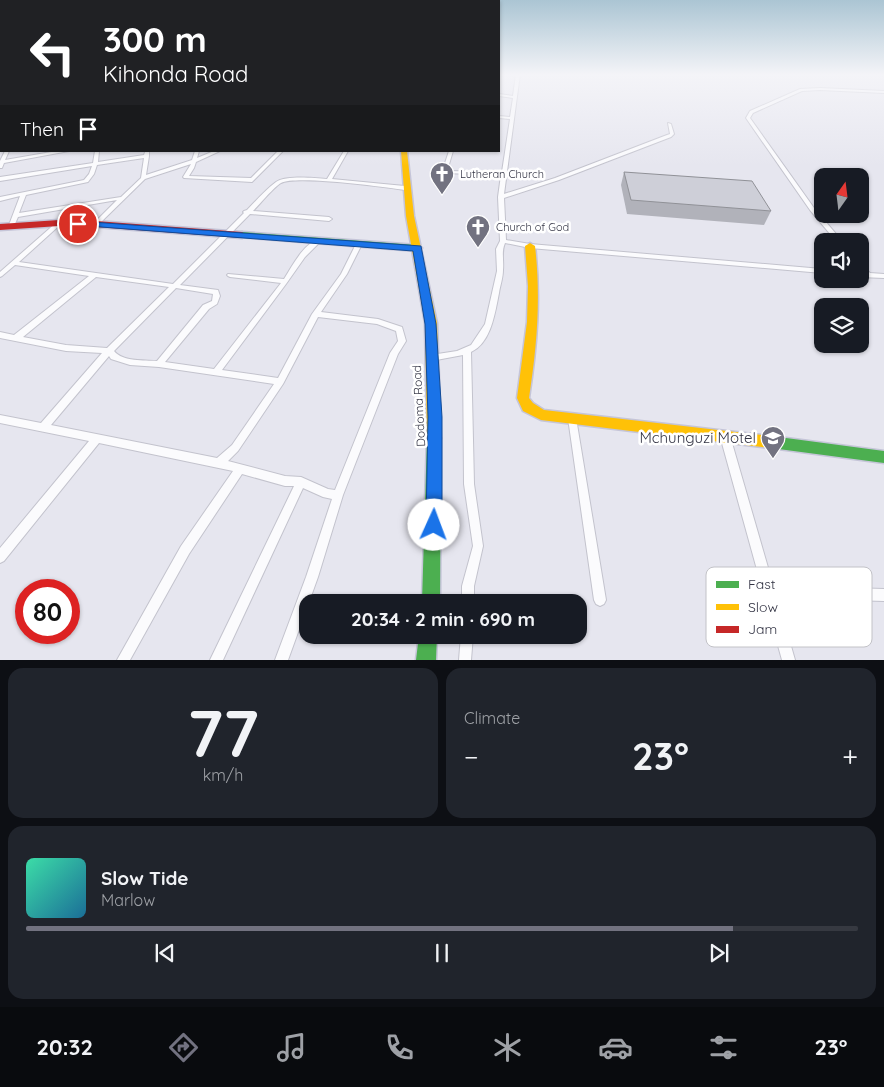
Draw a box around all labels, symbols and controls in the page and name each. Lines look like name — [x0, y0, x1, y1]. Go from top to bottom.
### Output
text: 300 m — [103, 17, 207, 61]
icon: left — [20, 20, 85, 85]
text: Kihonda Road — [103, 60, 248, 88]
icon: arrive — [74, 115, 102, 143]
text: Then — [20, 117, 64, 141]
church icon: Lutheran Church — [429, 161, 455, 195]
place label: Lutheran Church — [460, 167, 544, 181]
north arrow — [814, 168, 869, 222]
map controls — [814, 168, 869, 353]
pin — [57, 203, 99, 245]
icon: arrive — [64, 210, 92, 238]
church icon: Church of God — [465, 214, 491, 248]
place label: Church of God — [496, 220, 569, 234]
button: sound — [814, 233, 869, 288]
button: layers — [814, 298, 869, 353]
street label: Dodoma Road — [409, 365, 428, 447]
school or university icon: Mchunguzi Motel — [760, 425, 786, 459]
place label: Mchunguzi Motel — [639, 428, 756, 447]
position arrow — [407, 498, 459, 550]
legend — [706, 567, 872, 647]
text: Fast — [748, 575, 776, 593]
speed limit sign: 80 — [15, 579, 80, 644]
text: Slow — [748, 598, 778, 616]
text: 20:34 · 2 min · 690 m — [351, 607, 535, 631]
text: Jam — [748, 620, 777, 638]
text: 77 — [187, 692, 259, 773]
text: Climate — [464, 708, 520, 728]
text: 23° — [632, 732, 689, 780]
text: − — [464, 739, 479, 774]
text: + — [842, 739, 858, 774]
text: km/h — [203, 765, 243, 785]
text: Slow Tide — [101, 866, 189, 890]
text: Marlow — [101, 890, 155, 910]
icon: previous — [151, 939, 179, 967]
icon: pause — [428, 939, 456, 967]
icon: next — [705, 939, 733, 967]
icon: directions — [166, 1030, 201, 1065]
icon: music — [274, 1030, 309, 1065]
icon: phone — [382, 1030, 417, 1065]
icon: climate — [490, 1030, 525, 1065]
icon: car — [598, 1030, 633, 1065]
icon: filters — [706, 1030, 741, 1065]
text: 20:32 — [37, 1033, 93, 1061]
text: 23° — [814, 1033, 847, 1061]

